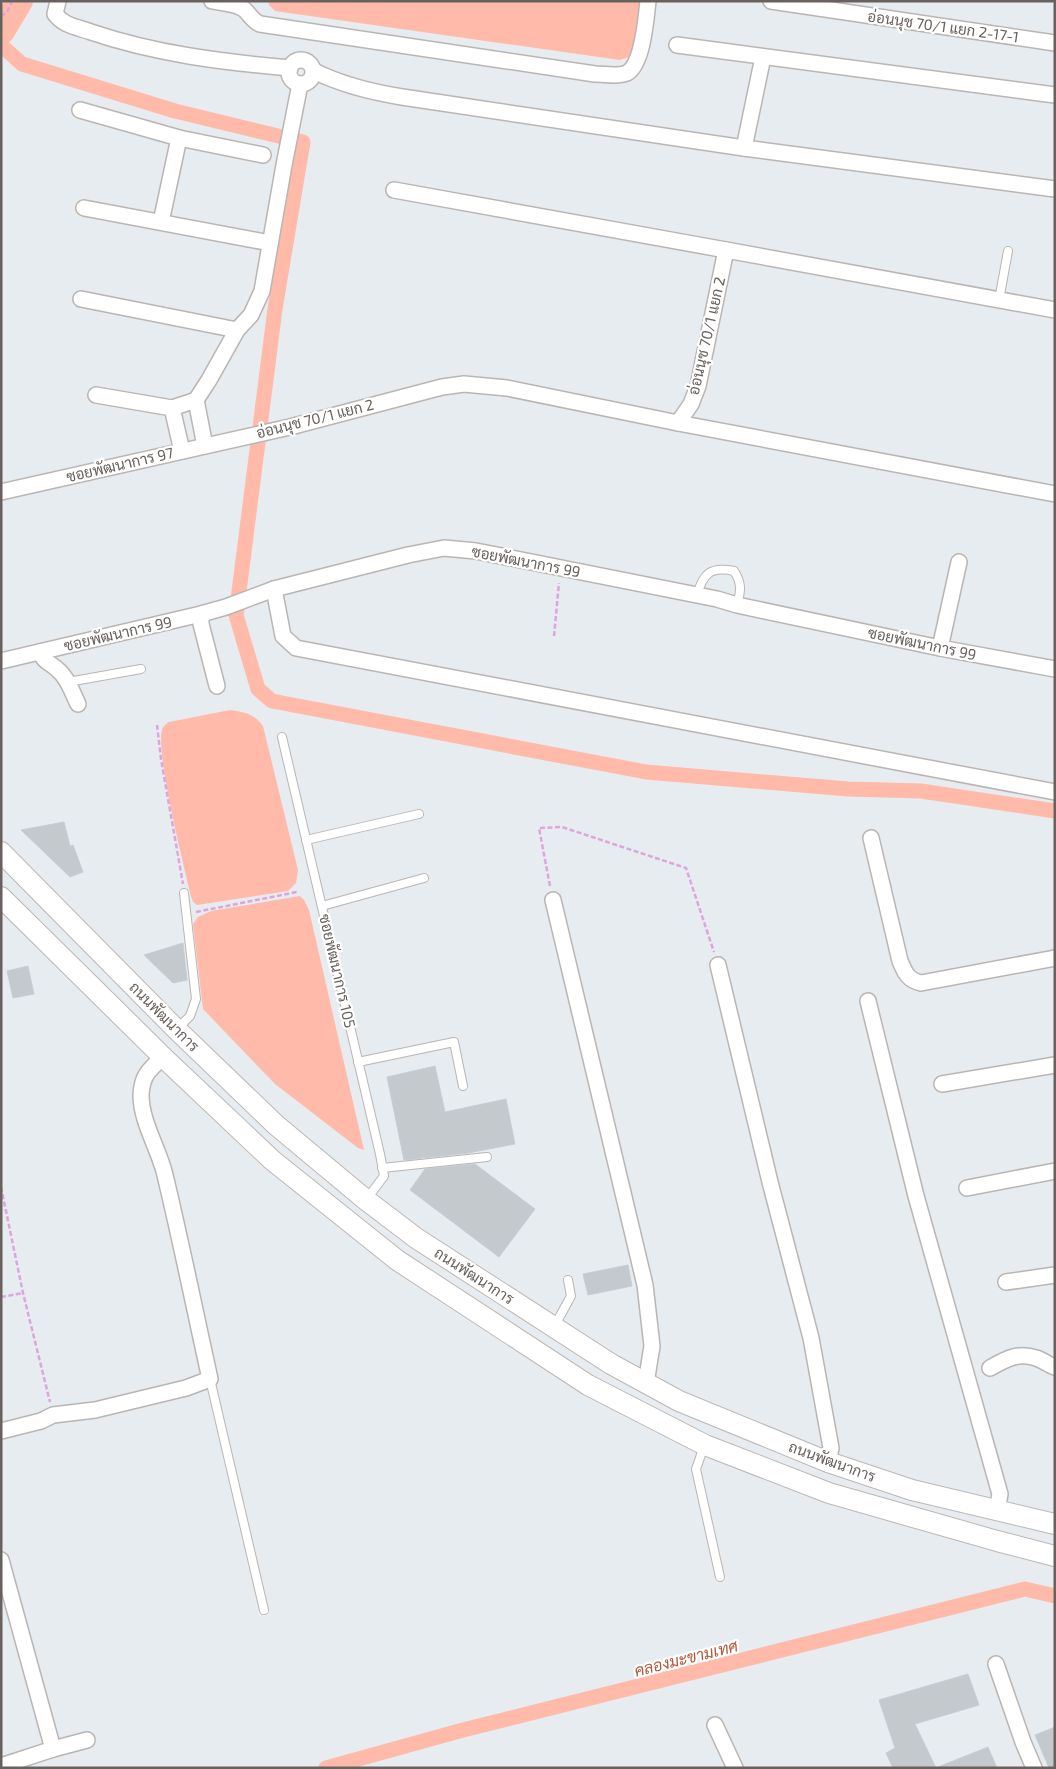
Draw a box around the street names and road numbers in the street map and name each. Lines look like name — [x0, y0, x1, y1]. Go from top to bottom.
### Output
street label: อ่อนนุช 70/1 แยก 2-17-1 — [866, 6, 1020, 49]
street label: อ่อนนุช 70/1 แยก 2 — [684, 275, 731, 397]
street label: อ่อนนุช 70/1 แยก 2 — [254, 395, 376, 444]
street label: ซอยพัฒนาการ 97 — [64, 443, 175, 485]
street label: ซอยพัฒนาการ 99 — [470, 542, 582, 580]
street label: ซอยพัฒนาการ 99 — [62, 612, 174, 654]
street label: ซอยพัฒนาการ 99 — [866, 623, 978, 663]
street label: ซอยพัฒนาการ 105 — [316, 912, 360, 1029]
street label: ถนนพัฒนาการ — [126, 978, 203, 1055]
street label: ถนนพัฒนาการ — [431, 1243, 518, 1308]
street label: ถนนพัฒนาการ — [786, 1437, 878, 1485]

